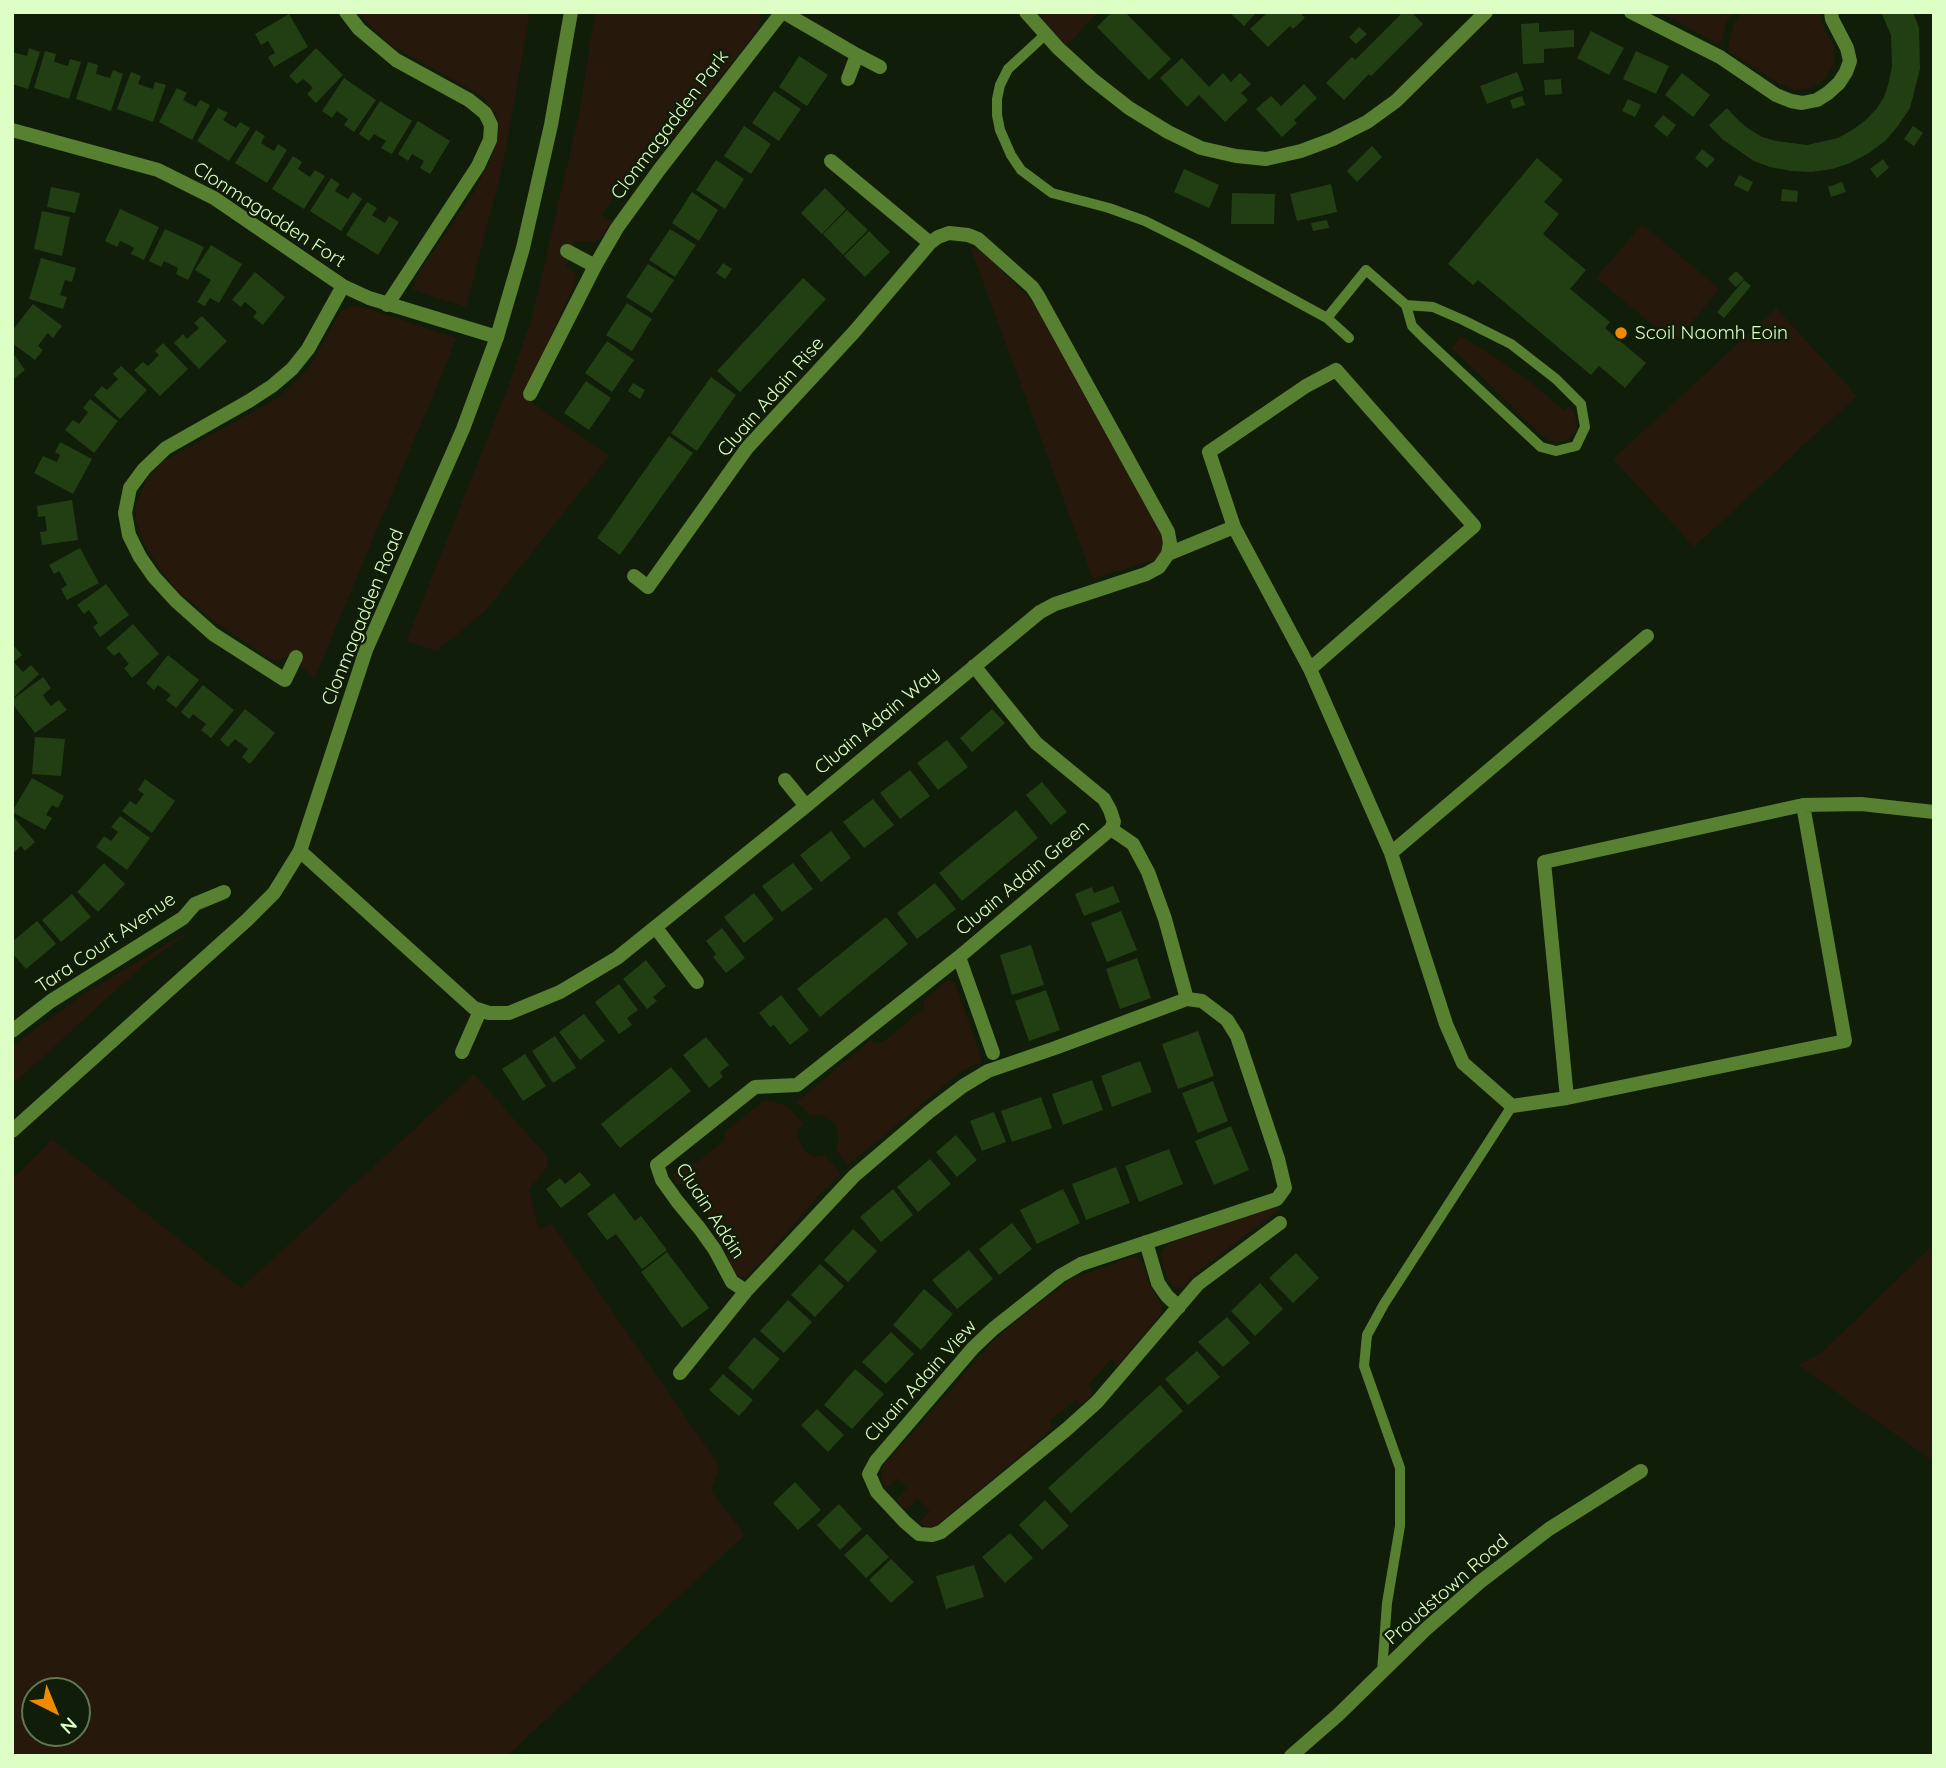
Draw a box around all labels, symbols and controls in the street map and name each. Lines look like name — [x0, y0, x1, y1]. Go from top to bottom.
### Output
street label: Clonmagadden Park — [606, 46, 734, 204]
street label: Clonmagadden Fort — [189, 157, 349, 273]
place label: Scoil Naomh Eoin — [1635, 322, 1788, 344]
marker: Scoil Naomh Eoin — [1613, 325, 1629, 341]
street label: Cluain Adain Rise — [713, 332, 829, 462]
street label: Clonmagadden Road — [317, 525, 409, 709]
street label: Cluain Adain Way — [810, 662, 944, 780]
street label: Cluain Adain Green — [952, 815, 1094, 941]
street label: Tara Court Avenue — [32, 888, 180, 998]
street label: Cluain Adáin — [671, 1159, 749, 1263]
street label: Cluain Adain View — [860, 1315, 982, 1447]
street label: Proudstown Road — [1381, 1530, 1513, 1650]
north arrow — [21, 1677, 91, 1747]
text: N — [56, 1712, 82, 1739]

